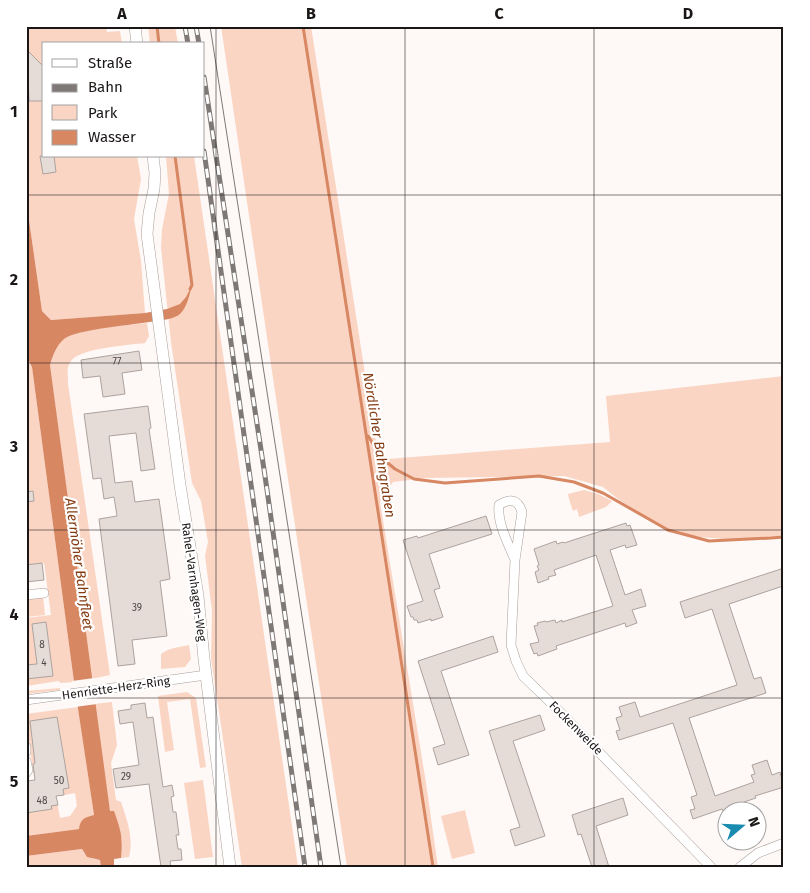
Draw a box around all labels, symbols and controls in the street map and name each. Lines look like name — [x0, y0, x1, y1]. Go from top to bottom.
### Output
text: A — [116, 4, 127, 23]
text: B — [306, 4, 316, 23]
text: C — [494, 4, 504, 23]
text: D — [683, 4, 693, 23]
legend — [42, 42, 205, 158]
text: Straße — [88, 54, 132, 72]
text: Bahn — [88, 78, 123, 96]
text: 1 — [10, 102, 18, 121]
text: Park — [88, 104, 118, 122]
text: Wasser — [88, 128, 136, 146]
text: 2 — [10, 270, 18, 289]
house number: 77 — [113, 356, 122, 368]
water label: Nördlicher Bahngraben — [359, 371, 399, 519]
text: 3 — [9, 437, 18, 456]
water label: Allermöher Bahnfleet — [61, 496, 97, 631]
street label: Rahel-Varnhagen-Weg — [179, 522, 209, 643]
house number: 39 — [132, 602, 142, 614]
text: 4 — [9, 605, 19, 624]
house number: 8 — [39, 639, 45, 651]
house number: 4 — [41, 657, 47, 669]
street label: Henriette-Herz-Ring — [61, 673, 172, 703]
street label: Fockenweide — [546, 698, 606, 758]
house number: 29 — [121, 771, 131, 783]
text: 5 — [10, 772, 19, 791]
house number: 50 — [54, 775, 65, 787]
house number: 48 — [37, 795, 48, 807]
north arrow — [718, 800, 768, 850]
text: N — [744, 815, 763, 829]

